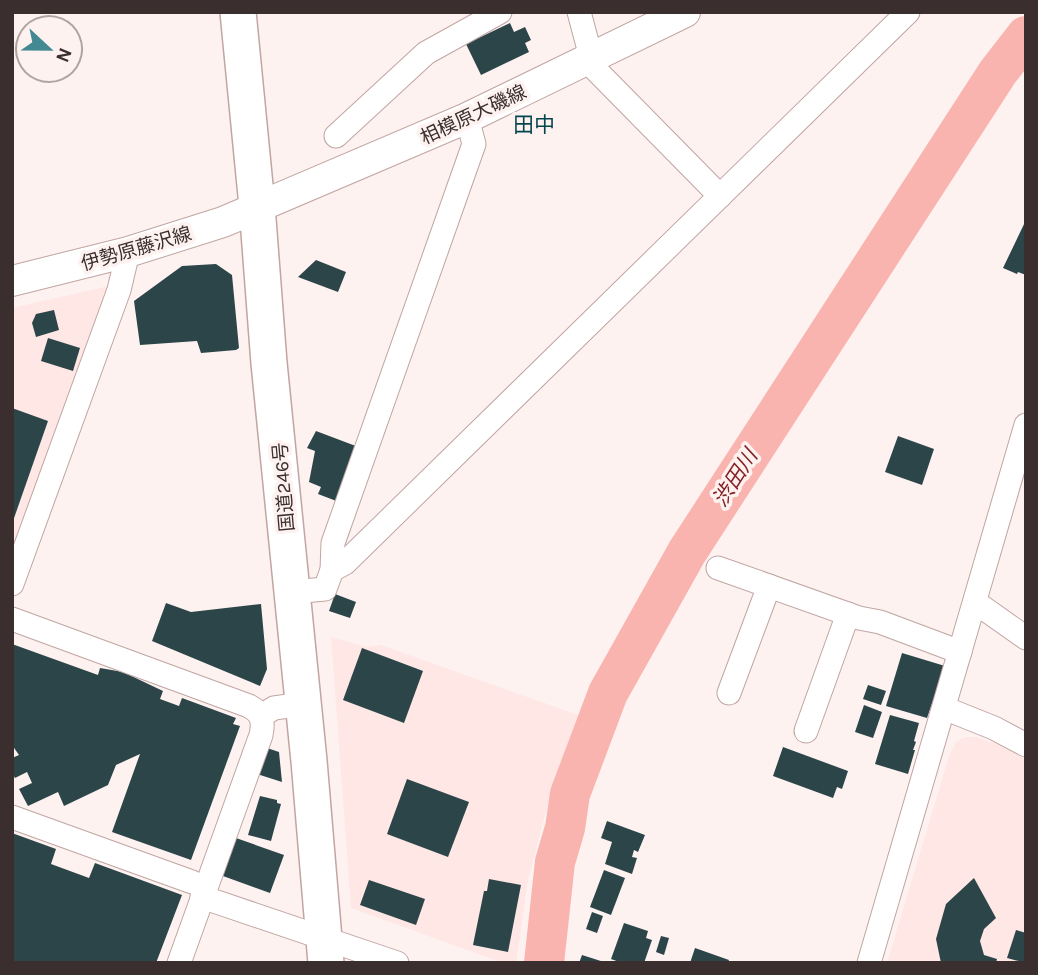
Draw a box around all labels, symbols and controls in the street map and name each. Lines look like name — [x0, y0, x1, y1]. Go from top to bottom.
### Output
north arrow — [14, 14, 84, 84]
text: N — [51, 45, 77, 65]
street label: 相模原大磯線 — [417, 81, 530, 149]
district label: 田中 — [513, 113, 555, 137]
street label: 伊勢原藤沢線 — [78, 223, 194, 275]
street label: 国道246号 — [269, 441, 299, 532]
water label: 渋田川 — [708, 443, 763, 511]

